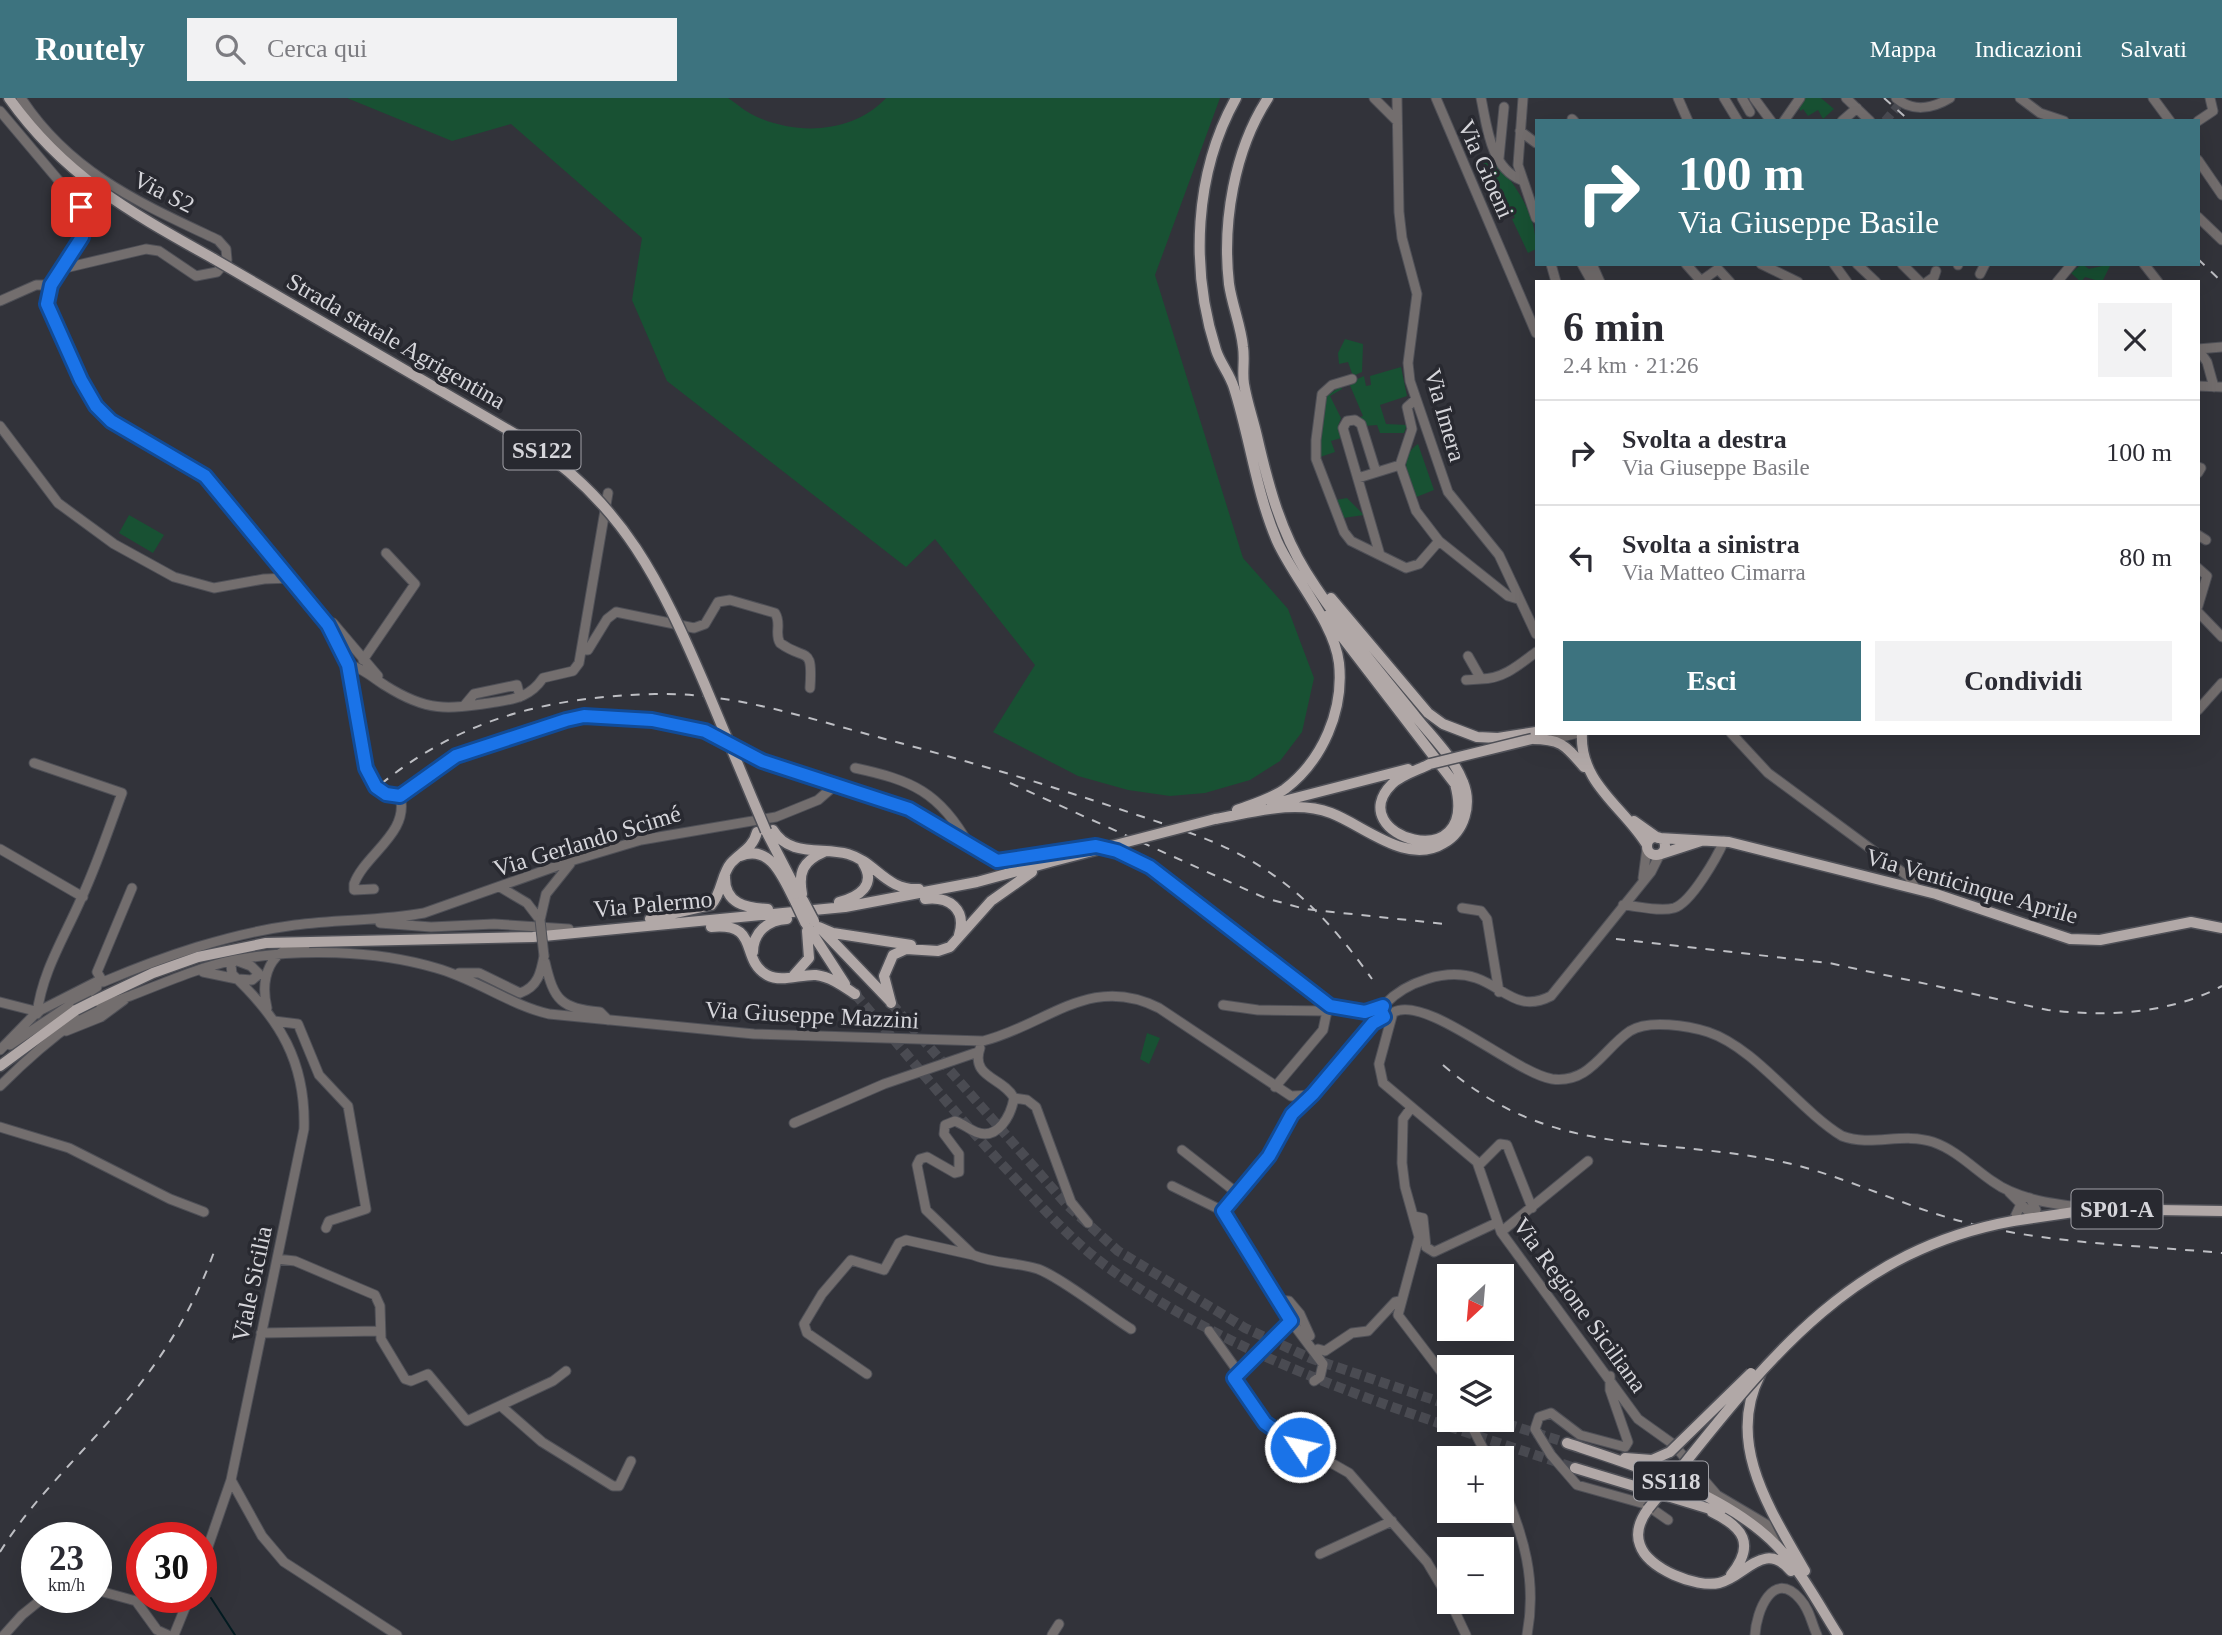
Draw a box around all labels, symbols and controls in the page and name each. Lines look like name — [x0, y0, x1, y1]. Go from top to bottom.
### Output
search box — [187, 18, 677, 81]
icon: search — [211, 30, 249, 68]
text: Routely — [35, 31, 145, 67]
text: Cerca qui — [267, 34, 367, 63]
text: Mappa — [1870, 36, 1936, 62]
text: Indicazioni — [1974, 36, 2082, 62]
text: Salvati — [2120, 36, 2187, 62]
street label: Via Gioeni — [1453, 116, 1519, 222]
text: 100 m — [1678, 146, 1805, 201]
icon: right — [1563, 147, 1654, 238]
street label: Via S2 — [129, 166, 199, 218]
pin — [51, 177, 111, 237]
icon: arrive — [62, 188, 100, 226]
text: Via Giuseppe Basile — [1678, 204, 1939, 240]
street label: Strada statale Agrigentina — [282, 268, 510, 414]
button: close — [2098, 303, 2172, 377]
text: 6 min — [1563, 304, 1665, 350]
text: 2.4 km · 21:26 — [1563, 353, 1698, 378]
street label: Via Imera — [1419, 366, 1471, 465]
text: Svolta a destra — [1622, 425, 1787, 454]
road number: SS122 — [504, 430, 580, 470]
icon: right — [1563, 434, 1601, 472]
text: 100 m — [2106, 438, 2172, 467]
text: Via Giuseppe Basile — [1622, 455, 1810, 480]
text: Svolta a sinistra — [1622, 530, 1800, 559]
icon: left — [1563, 539, 1601, 577]
text: 80 m — [2119, 543, 2172, 572]
text: Via Matteo Cimarra — [1622, 560, 1806, 585]
button: Esci — [1563, 641, 1861, 721]
button: Condividi — [1875, 641, 2172, 721]
street label: Via Gerlando Scimé — [490, 800, 684, 882]
street label: Via Venticinque Aprile — [1863, 843, 2081, 929]
street label: Via Palermo — [592, 886, 714, 922]
street label: Via Giuseppe Mazzini — [704, 996, 920, 1034]
road number: SP01-A — [2072, 1190, 2162, 1228]
street label: Via Regione Siciliana — [1508, 1213, 1652, 1398]
street label: Viale Sicilia — [227, 1223, 277, 1344]
north arrow — [1437, 1264, 1514, 1340]
map controls — [1437, 1264, 1514, 1614]
button: layers — [1437, 1355, 1514, 1432]
position arrow — [1263, 1410, 1337, 1484]
button: + — [1437, 1446, 1514, 1523]
road number: SS118 — [1634, 1462, 1708, 1500]
speed limit sign: 30 — [126, 1522, 217, 1613]
button: − — [1437, 1537, 1514, 1614]
text: 23 — [49, 1539, 84, 1578]
text: km/h — [48, 1575, 85, 1595]

